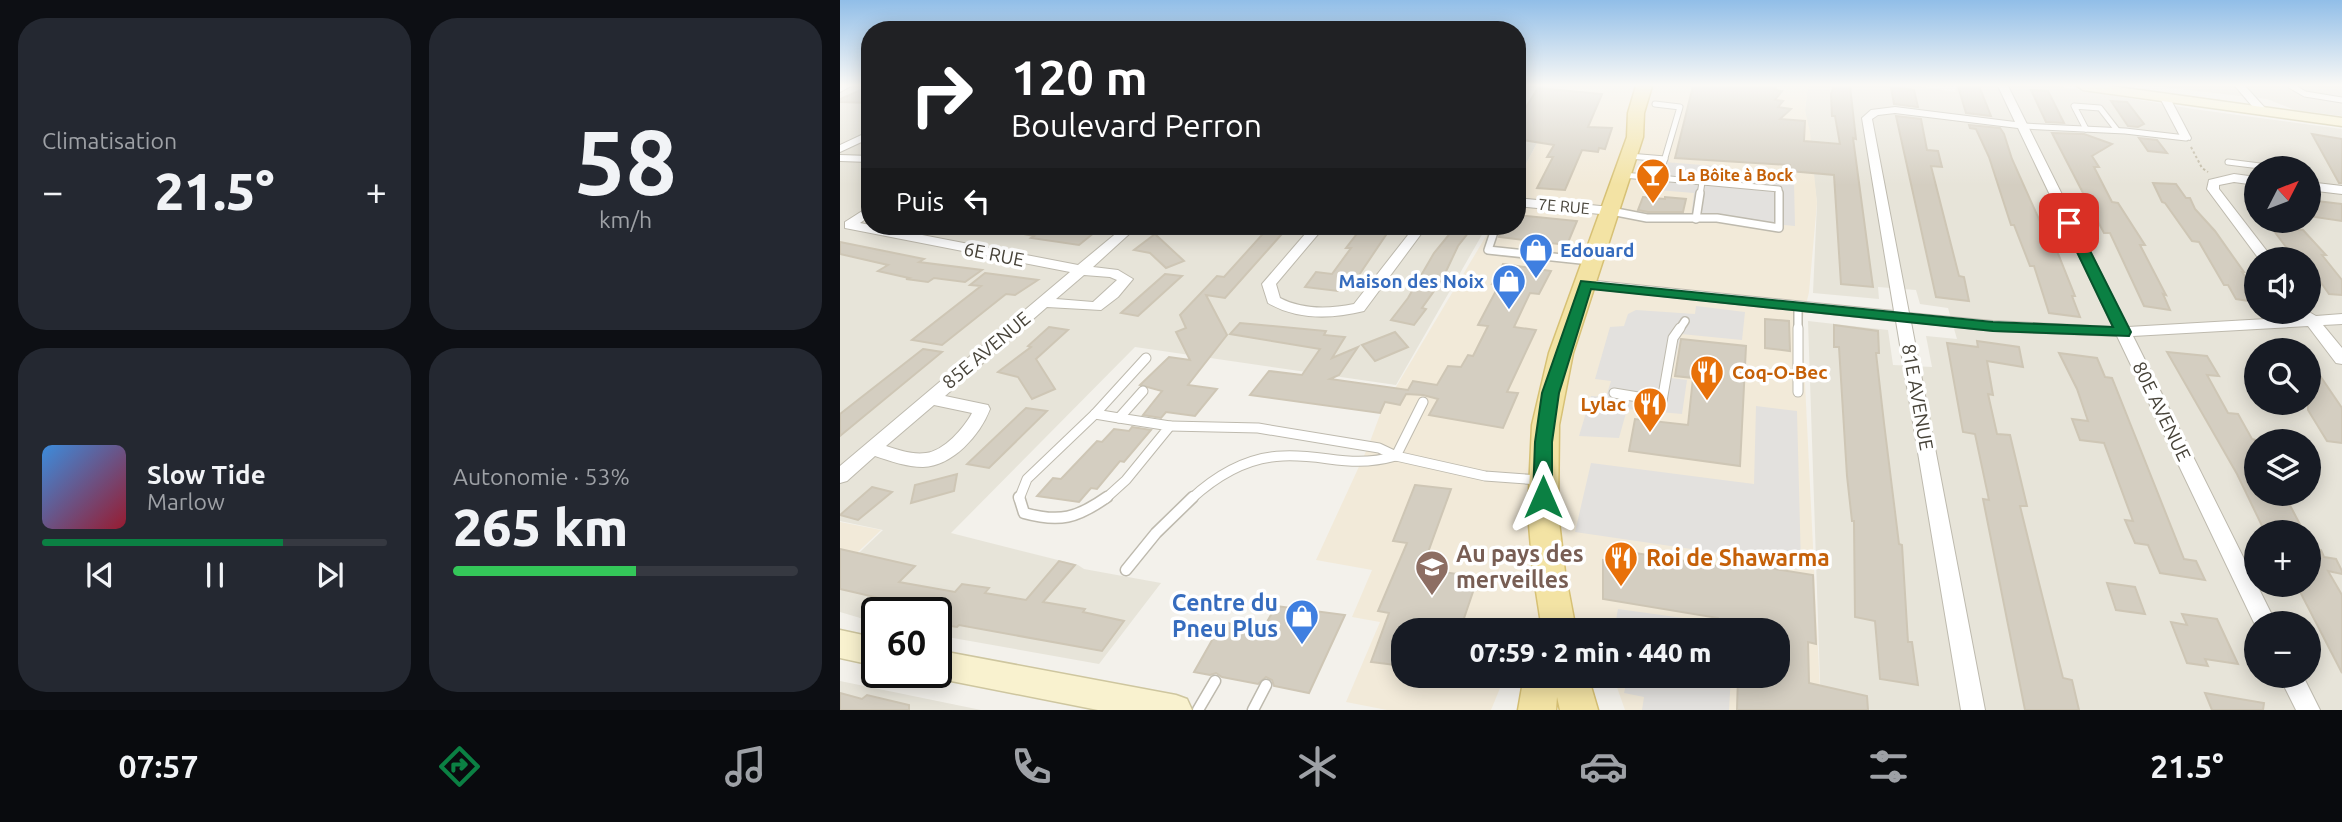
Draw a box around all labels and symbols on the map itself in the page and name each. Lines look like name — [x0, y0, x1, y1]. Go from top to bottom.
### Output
bar icon: La Bôite à Bock — [1634, 156, 1672, 205]
north arrow — [2244, 156, 2320, 233]
place label: La Bôite à Bock — [1678, 166, 1793, 184]
pin — [2039, 193, 2099, 253]
street label: 7E RUE — [1538, 195, 1590, 217]
shop icon: Edouard — [1517, 231, 1555, 280]
street label: 6E RUE — [962, 237, 1026, 271]
place label: Edouard — [1560, 239, 1634, 261]
shop icon: Maison des Noix — [1490, 262, 1528, 311]
place label: Maison des Noix — [1338, 270, 1485, 292]
street label: 85E AVENUE — [938, 307, 1034, 393]
street label: 81E AVENUE — [1898, 342, 1938, 452]
restaurant icon: Coq-O-Bec — [1688, 353, 1726, 402]
street label: 80E AVENUE — [2128, 358, 2196, 464]
place label: Coq-O-Bec — [1732, 361, 1828, 383]
restaurant icon: Lylac — [1631, 385, 1669, 434]
place label: Lylac — [1581, 393, 1626, 415]
position arrow — [1506, 460, 1580, 534]
restaurant icon: Roi de Shawarma — [1602, 539, 1640, 588]
place label: Au pays des merveilles — [1456, 541, 1584, 592]
place label: Roi de Shawarma — [1646, 545, 1830, 570]
school or university icon: Au pays des merveilles — [1413, 548, 1451, 597]
place label: Centre du Pneu Plus — [1172, 590, 1278, 641]
speed limit sign: 60 — [861, 597, 952, 688]
shop icon: Centre du Pneu Plus — [1283, 597, 1321, 646]

